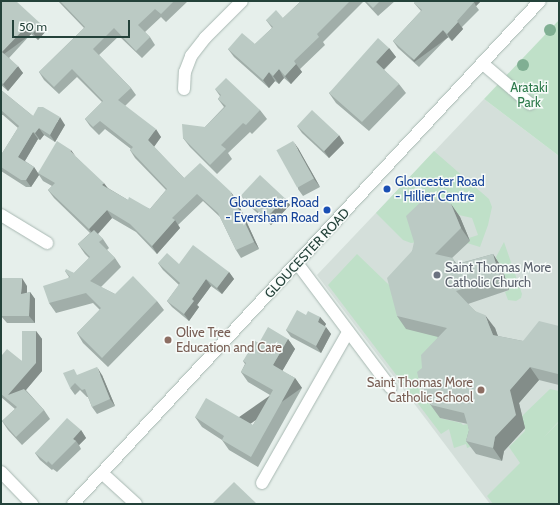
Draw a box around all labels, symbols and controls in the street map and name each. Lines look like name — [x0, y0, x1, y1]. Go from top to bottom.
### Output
scale bar — [14, 12, 132, 38]
text: 50 m — [19, 19, 47, 34]
park label: Arataki Park — [510, 80, 548, 111]
place label: Gloucester Road - Hillier Centre — [395, 174, 485, 205]
marker: Gloucester Road - Hillier Centre — [382, 184, 392, 194]
place label: Gloucester Road - Eversham Road — [225, 195, 319, 226]
street label: GLOUCESTER ROAD — [261, 205, 353, 301]
marker: Gloucester Road - Eversham Road — [322, 205, 332, 215]
place label: Saint Thomas More Catholic Church — [445, 260, 551, 291]
marker: Saint Thomas More Catholic Church — [432, 270, 442, 280]
place label: Olive Tree Education and Care — [176, 325, 282, 356]
marker: Olive Tree Education and Care — [163, 335, 173, 345]
place label: Saint Thomas More Catholic School — [367, 375, 473, 406]
marker: Saint Thomas More Catholic School — [476, 385, 486, 395]

